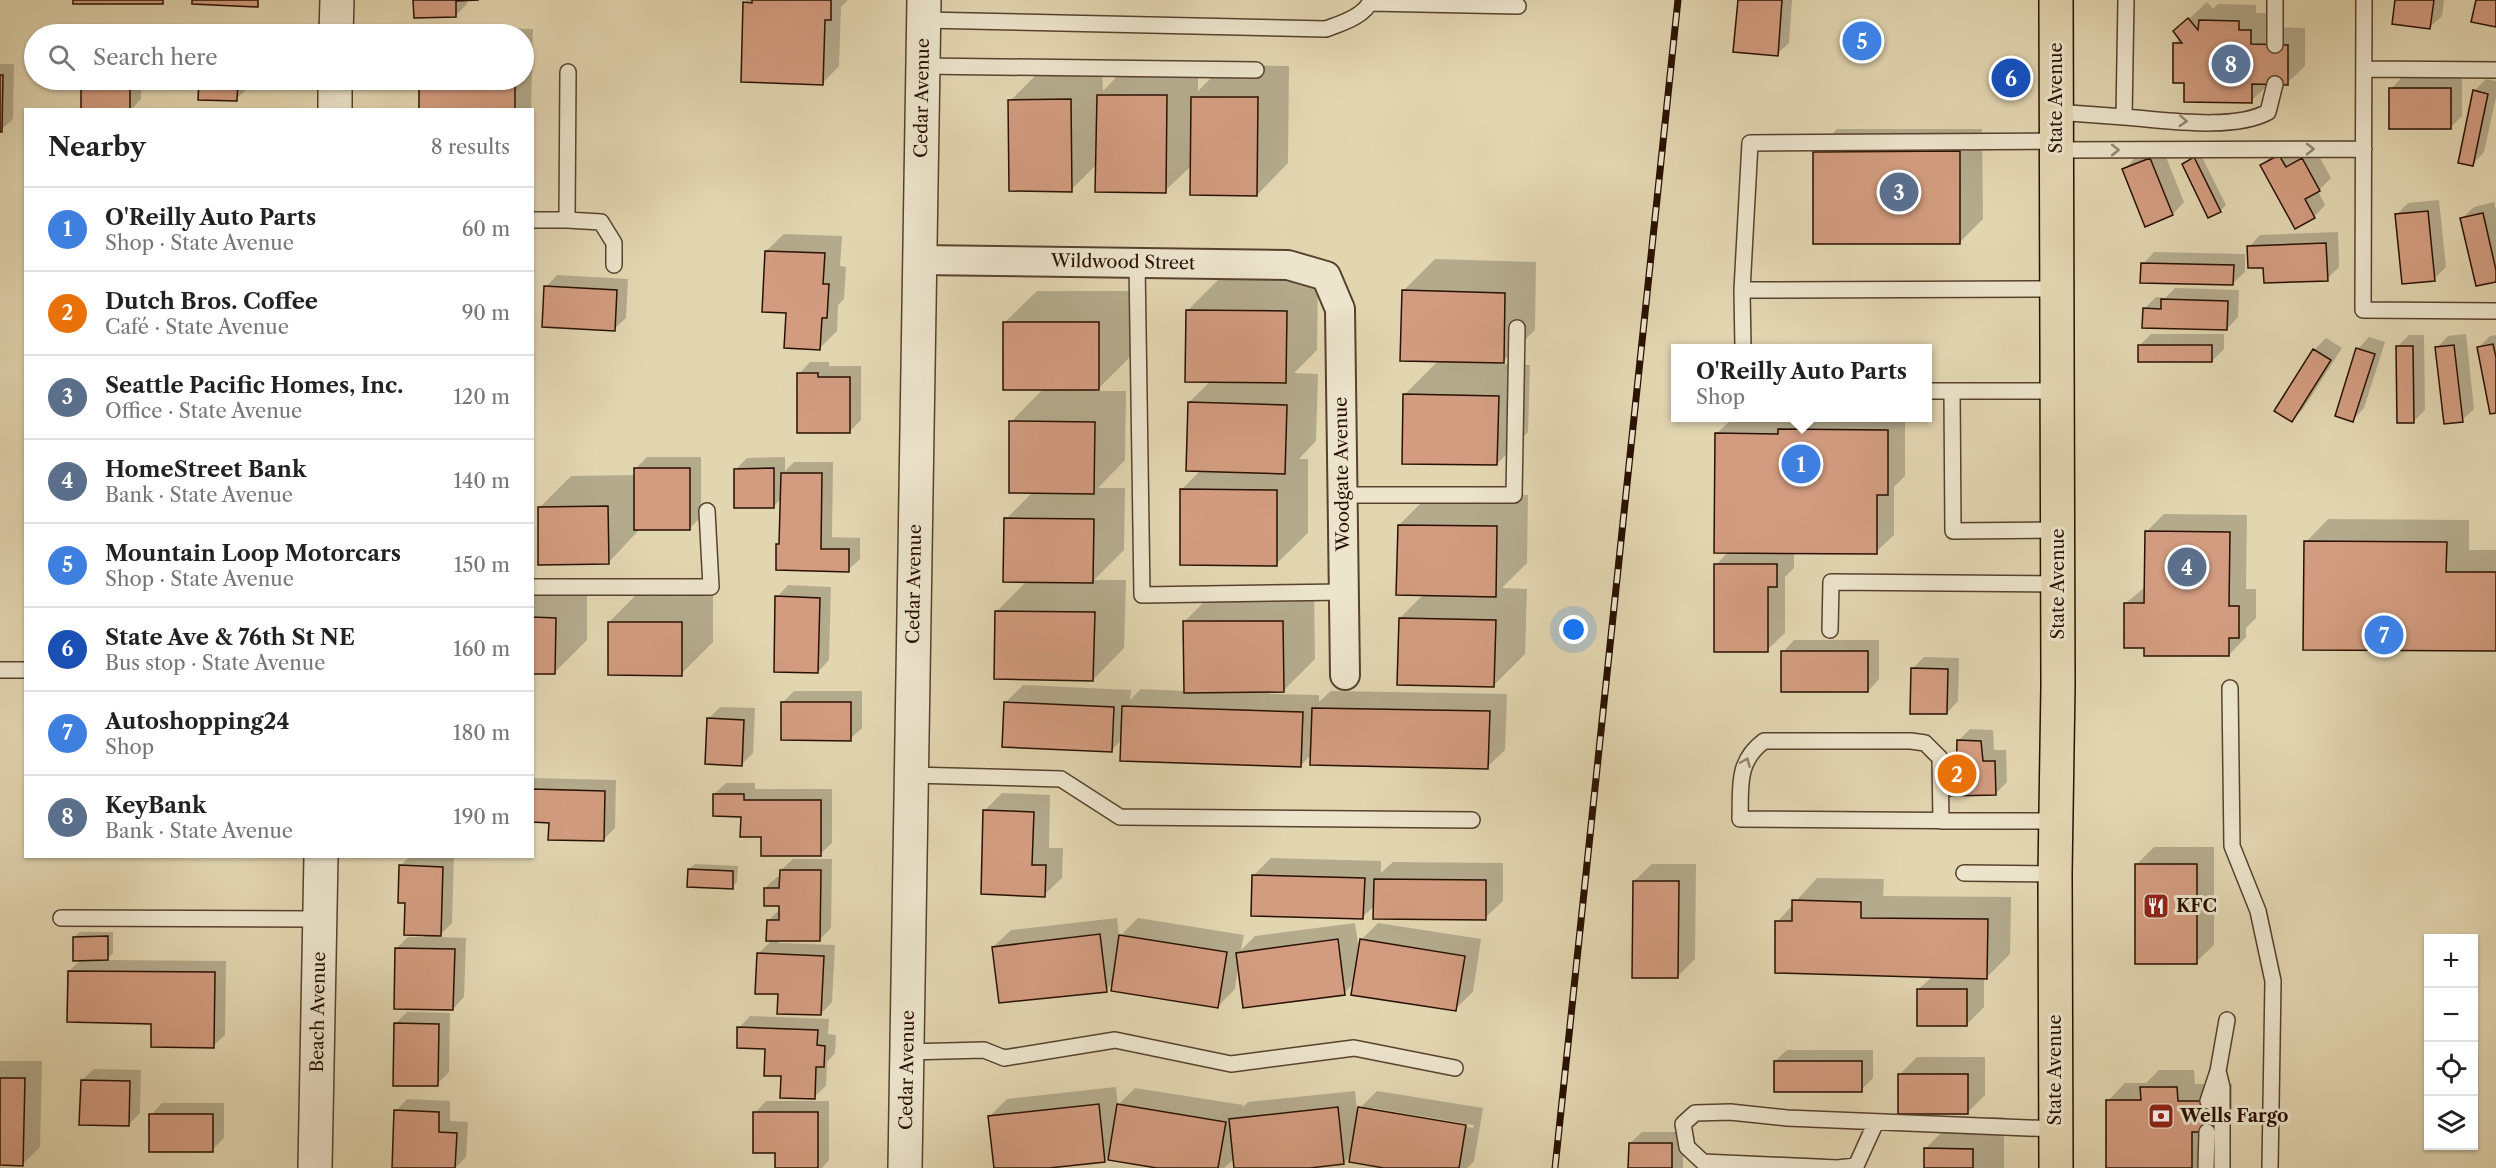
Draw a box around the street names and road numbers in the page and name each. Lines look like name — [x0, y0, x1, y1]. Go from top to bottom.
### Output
street label: Cedar Avenue — [910, 38, 934, 158]
street label: State Avenue — [2045, 42, 2067, 154]
street label: Wildwood Street — [1050, 250, 1196, 274]
street label: Woodgate Avenue — [1330, 396, 1354, 553]
street label: Cedar Avenue — [902, 524, 926, 644]
street label: State Avenue — [2047, 528, 2069, 640]
street label: Beach Avenue — [306, 951, 330, 1073]
street label: Cedar Avenue — [895, 1010, 919, 1130]
street label: State Avenue — [2044, 1014, 2066, 1126]

